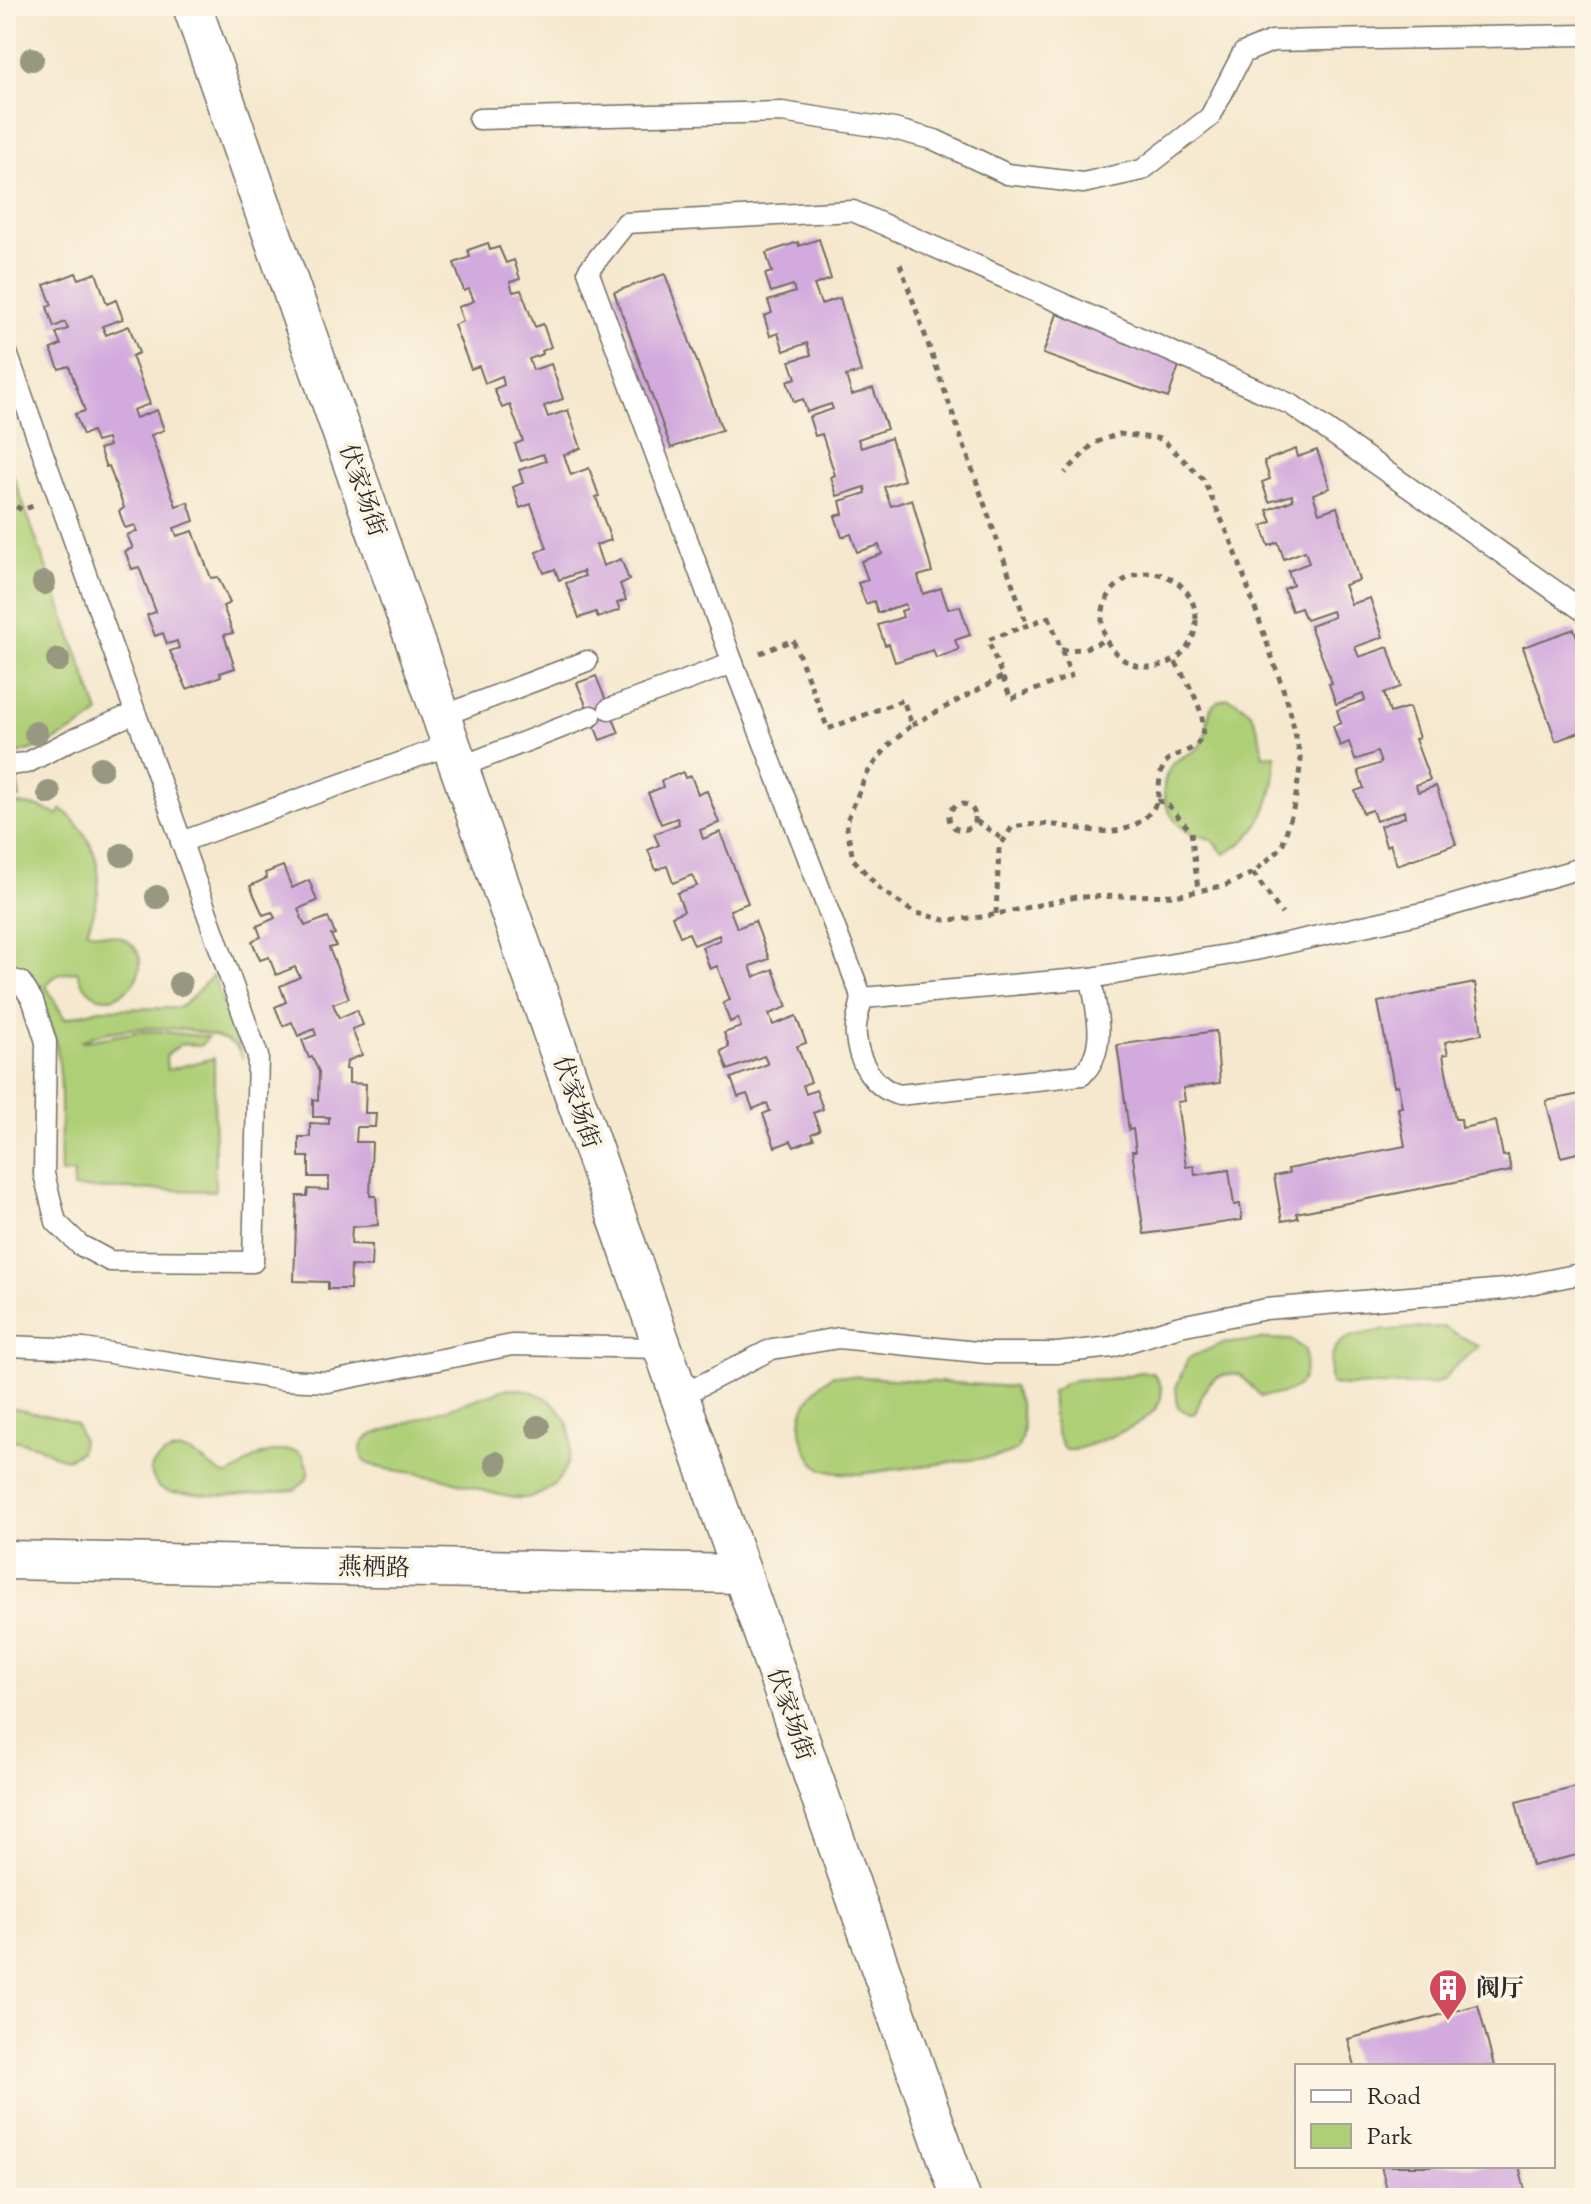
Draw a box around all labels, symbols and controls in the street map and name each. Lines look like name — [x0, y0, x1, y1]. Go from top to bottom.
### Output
street label: 伏家场街 — [329, 440, 393, 542]
street label: 伏家场街 — [543, 1052, 607, 1154]
street label: 燕栖路 — [338, 1551, 410, 1587]
street label: 伏家场街 — [757, 1664, 821, 1766]
building icon: 阀厅 — [1427, 1967, 1469, 2022]
place label: 阀厅 — [1476, 1973, 1524, 2007]
legend — [1295, 2064, 1555, 2168]
text: Road — [1367, 2081, 1421, 2115]
text: Park — [1367, 2121, 1413, 2155]

